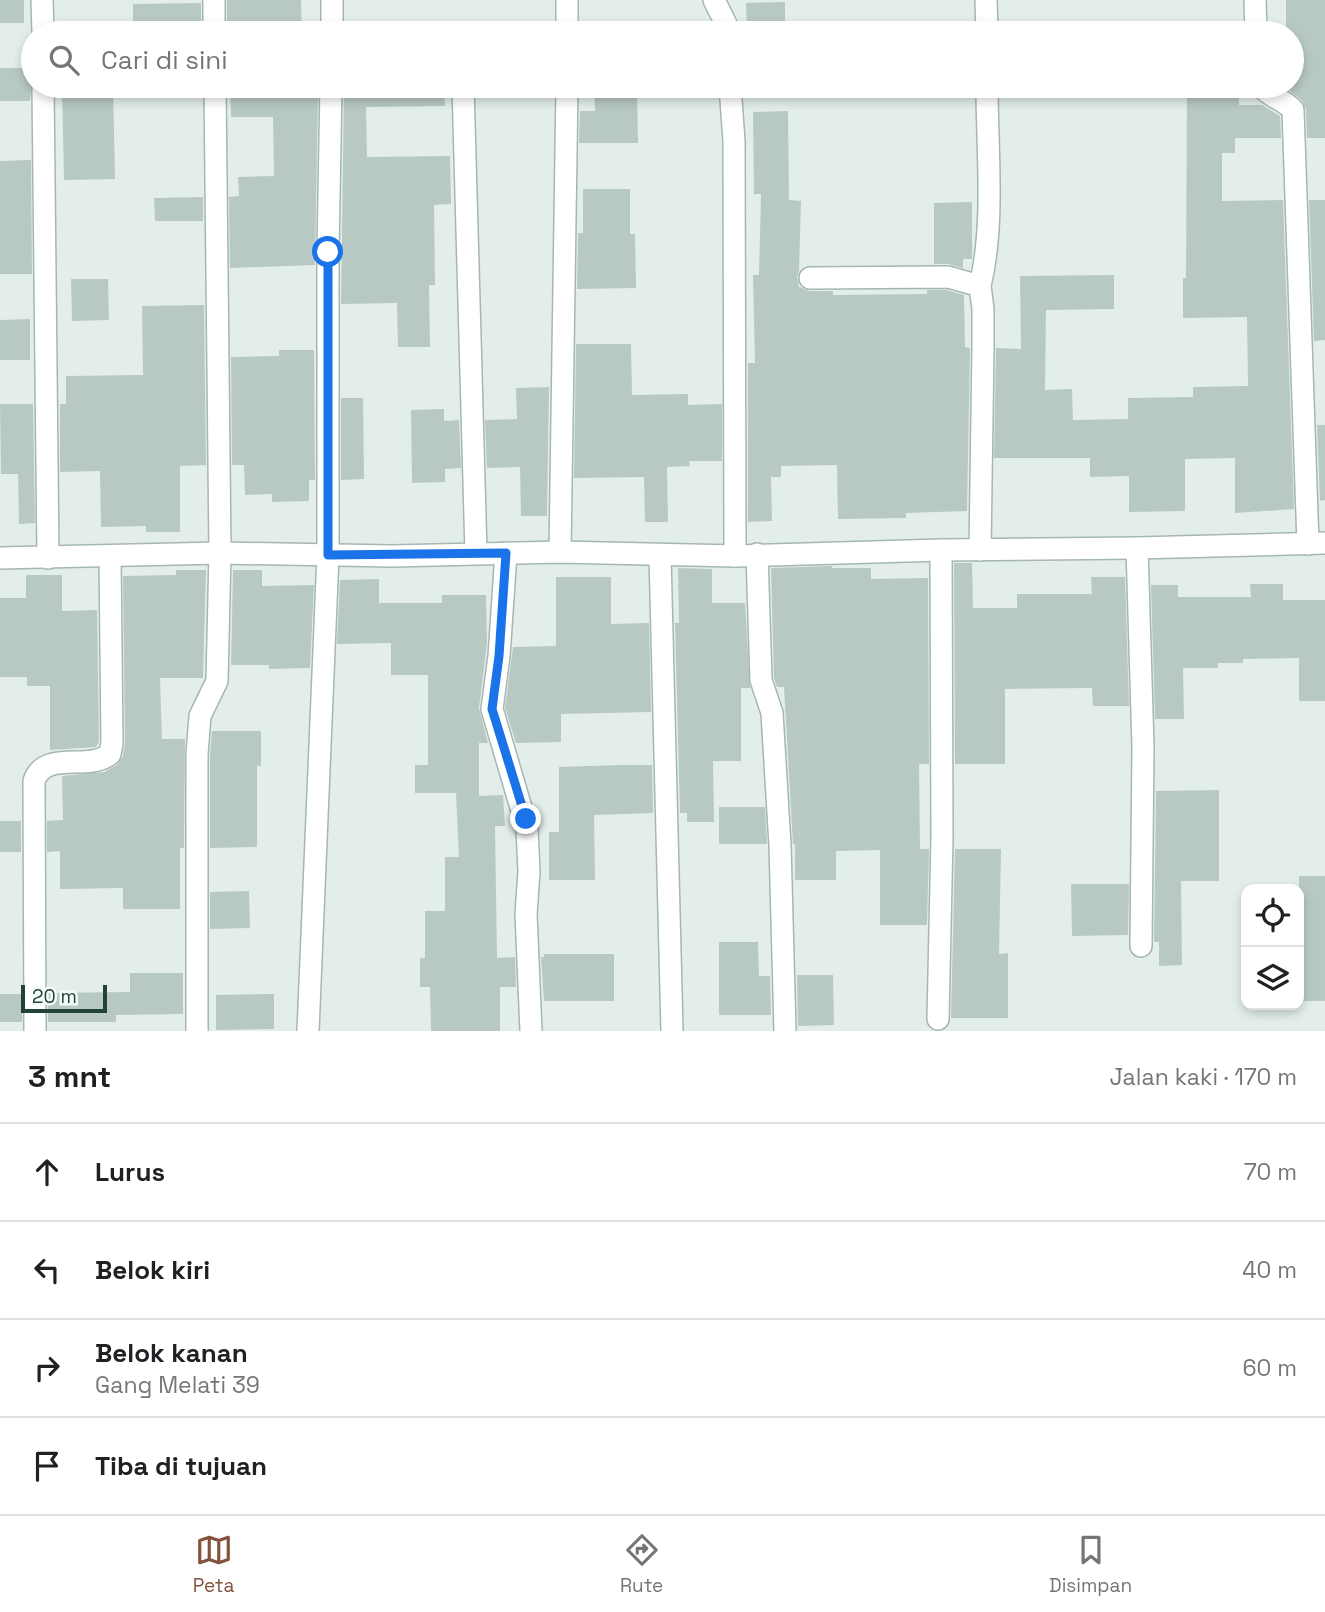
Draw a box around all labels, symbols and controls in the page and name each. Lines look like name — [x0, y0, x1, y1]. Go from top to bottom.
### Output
search box — [21, 21, 1304, 98]
icon: search — [45, 41, 83, 79]
text: Cari di sini — [101, 43, 228, 77]
route start — [312, 236, 343, 267]
route end — [510, 803, 541, 834]
map controls — [1241, 884, 1304, 1010]
button: locate — [1241, 884, 1304, 947]
button: layers — [1241, 947, 1304, 1010]
scale bar — [21, 982, 107, 1014]
text: 20 m — [32, 984, 77, 1009]
text: 3 mnt — [28, 1057, 111, 1096]
text: Jalan kaki · 170 m — [1110, 1062, 1297, 1092]
icon: ahead — [28, 1153, 66, 1191]
text: Lurus — [95, 1155, 165, 1189]
text: 70 m — [1244, 1157, 1297, 1187]
icon: left — [28, 1251, 66, 1289]
text: Belok kiri — [95, 1253, 210, 1287]
text: 40 m — [1242, 1255, 1297, 1285]
text: Belok kanan — [95, 1336, 248, 1370]
icon: right — [28, 1349, 66, 1387]
text: 60 m — [1242, 1353, 1297, 1383]
text: Gang Melati 39 — [95, 1370, 260, 1400]
icon: arrive — [28, 1447, 66, 1485]
text: Tiba di tujuan — [95, 1449, 267, 1483]
tab: Peta — [193, 1531, 234, 1598]
tab: Rute — [620, 1531, 663, 1598]
tab: Disimpan — [1049, 1531, 1132, 1598]

